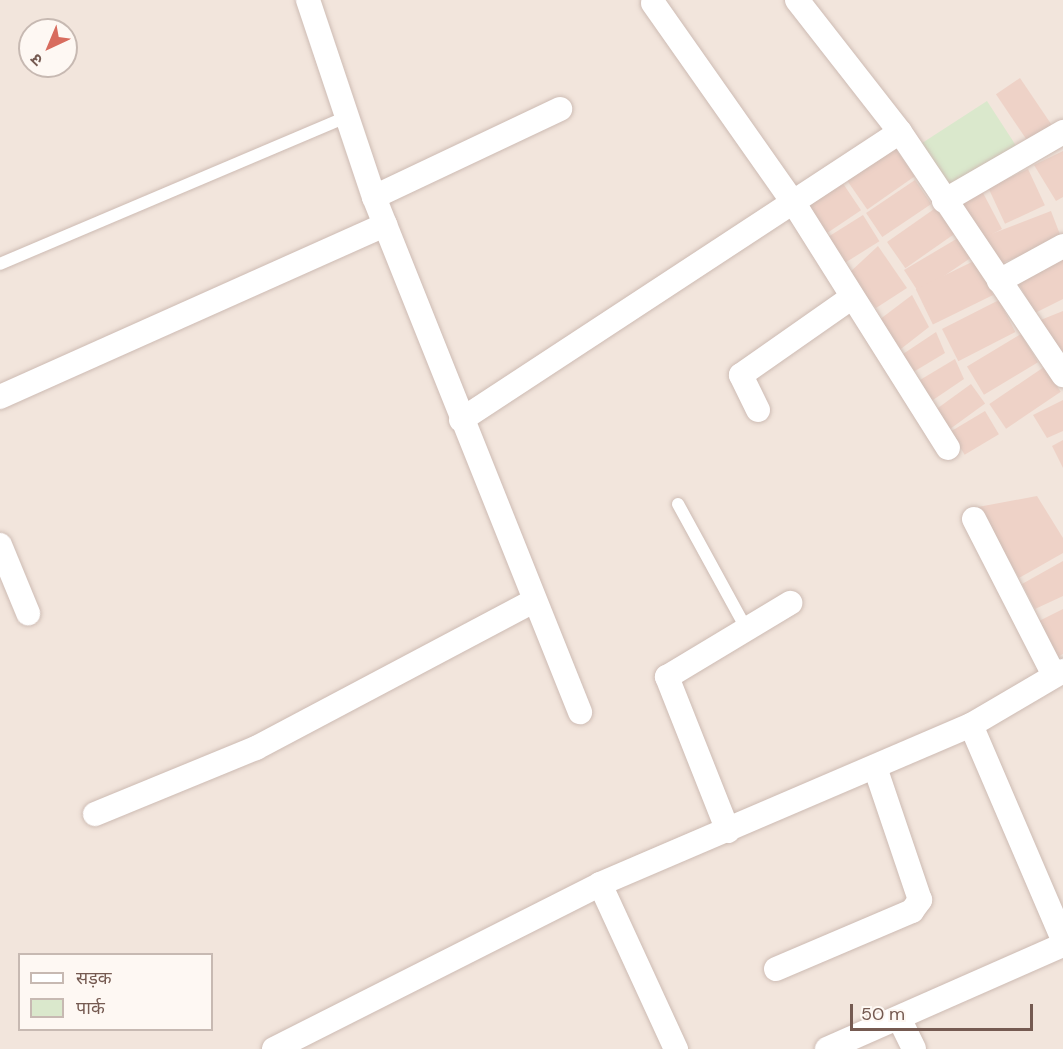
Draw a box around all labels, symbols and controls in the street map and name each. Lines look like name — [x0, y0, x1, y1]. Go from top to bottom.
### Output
north arrow — [18, 18, 78, 78]
text: उ — [26, 49, 47, 71]
legend — [18, 953, 213, 1031]
text: सड़क — [76, 966, 112, 990]
scale bar — [853, 992, 1036, 1030]
text: पार्क — [76, 996, 105, 1020]
text: 50 m — [861, 1002, 905, 1026]

